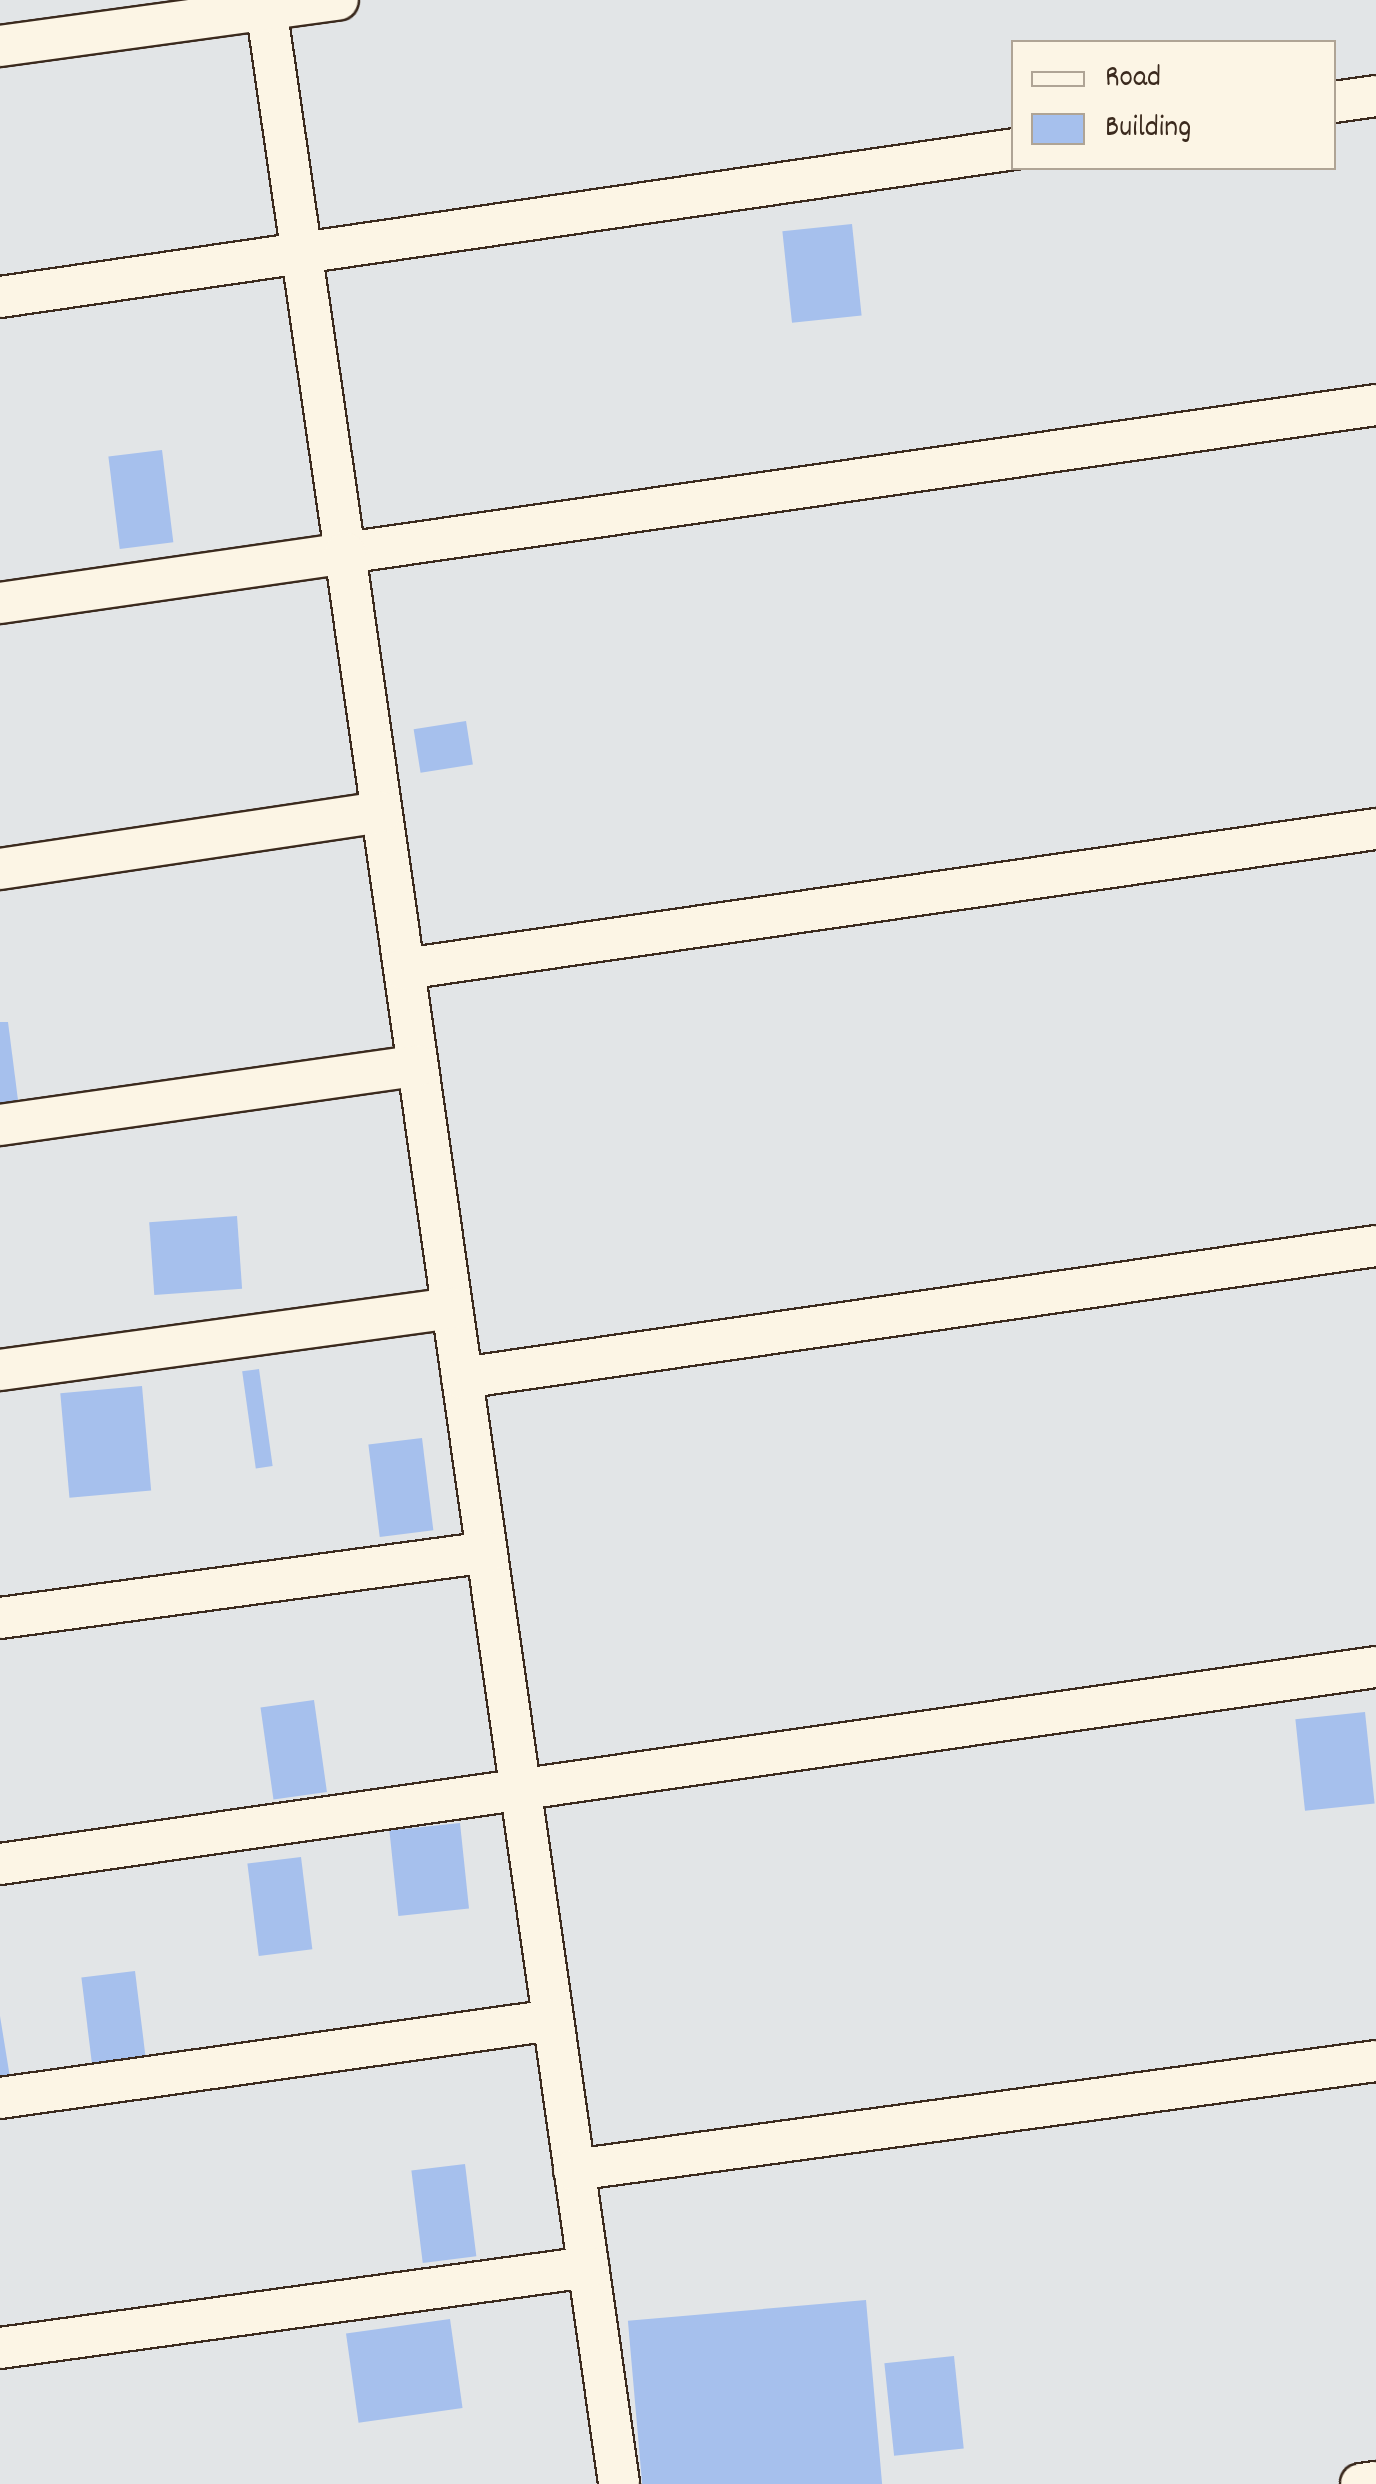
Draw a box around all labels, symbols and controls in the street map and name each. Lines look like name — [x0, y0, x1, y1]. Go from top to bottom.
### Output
legend — [1011, 40, 1336, 170]
text: Road — [1105, 58, 1161, 101]
text: Building — [1105, 108, 1191, 151]

